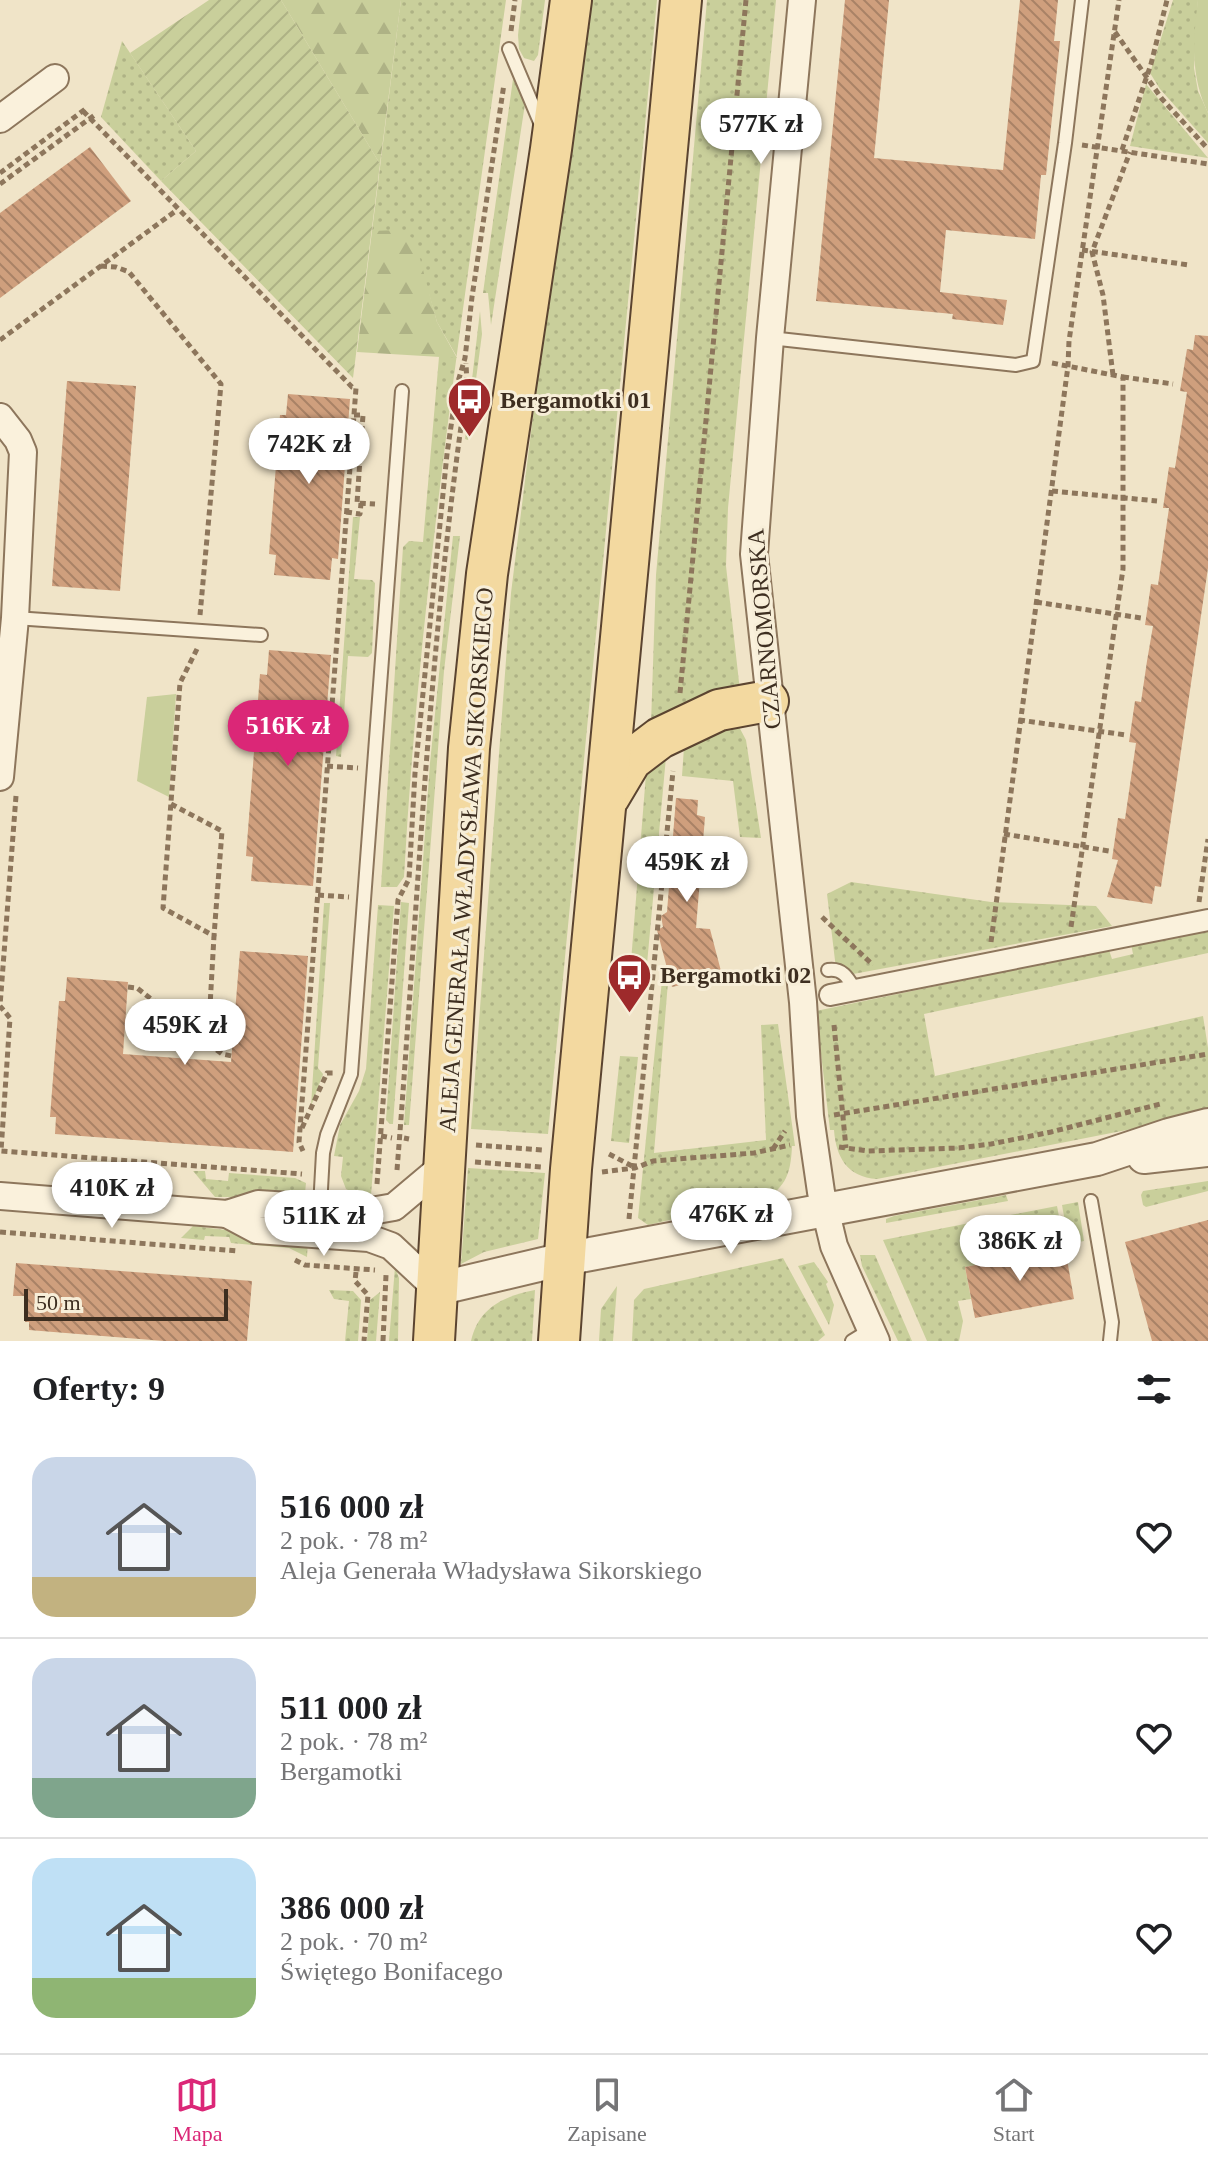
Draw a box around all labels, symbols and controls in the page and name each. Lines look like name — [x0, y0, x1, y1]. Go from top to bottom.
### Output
pin: 577K zł — [687, 98, 835, 166]
text: 577K zł — [719, 109, 803, 138]
bus stop icon: Bergamotki 01 — [445, 376, 493, 439]
place label: Bergamotki 01 — [500, 387, 651, 413]
pin: 742K zł — [235, 418, 383, 486]
text: 742K zł — [267, 429, 351, 458]
street label: CZARNOMORSKA — [742, 527, 786, 730]
street label: ALEJA GENERAŁA WŁADYSŁAWA SIKORSKIEGO — [434, 587, 498, 1133]
pin: 516K zł — [214, 700, 362, 768]
text: 516K zł — [246, 711, 330, 740]
pin: 459K zł — [613, 836, 761, 904]
text: 459K zł — [645, 847, 729, 876]
bus stop icon: Bergamotki 02 — [605, 951, 653, 1014]
place label: Bergamotki 02 — [660, 962, 811, 988]
pin: 459K zł — [111, 999, 259, 1067]
text: 459K zł — [143, 1010, 227, 1039]
pin: 410K zł — [38, 1162, 186, 1230]
text: 410K zł — [70, 1173, 154, 1202]
pin: 476K zł — [657, 1188, 805, 1256]
pin: 511K zł — [250, 1190, 398, 1258]
text: 476K zł — [689, 1199, 773, 1228]
text: 511K zł — [282, 1201, 366, 1230]
pin: 386K zł — [946, 1215, 1094, 1283]
text: 386K zł — [978, 1226, 1062, 1255]
scale bar — [24, 1285, 228, 1321]
text: 50 m — [36, 1290, 81, 1315]
icon: filters — [1132, 1367, 1176, 1411]
text: Oferty: 9 — [32, 1370, 165, 1407]
text: 516 000 zł — [280, 1488, 424, 1525]
icon: home — [96, 1489, 192, 1585]
icon: heart — [1132, 1515, 1176, 1559]
text: 2 pok. · 78 m² — [280, 1526, 427, 1555]
text: Aleja Generała Władysława Sikorskiego — [280, 1556, 702, 1585]
text: 511 000 zł — [280, 1689, 422, 1726]
icon: home — [96, 1690, 192, 1786]
icon: heart — [1132, 1716, 1176, 1760]
text: 2 pok. · 78 m² — [280, 1727, 427, 1756]
text: Bergamotki — [280, 1757, 402, 1786]
text: 386 000 zł — [280, 1889, 424, 1926]
icon: home — [96, 1890, 192, 1986]
icon: heart — [1132, 1916, 1176, 1960]
text: 2 pok. · 70 m² — [280, 1927, 427, 1956]
text: Świętego Bonifacego — [280, 1957, 503, 1986]
tab: Mapa — [172, 2073, 223, 2147]
tab: Zapisane — [567, 2073, 647, 2147]
tab: Start — [992, 2073, 1036, 2147]

